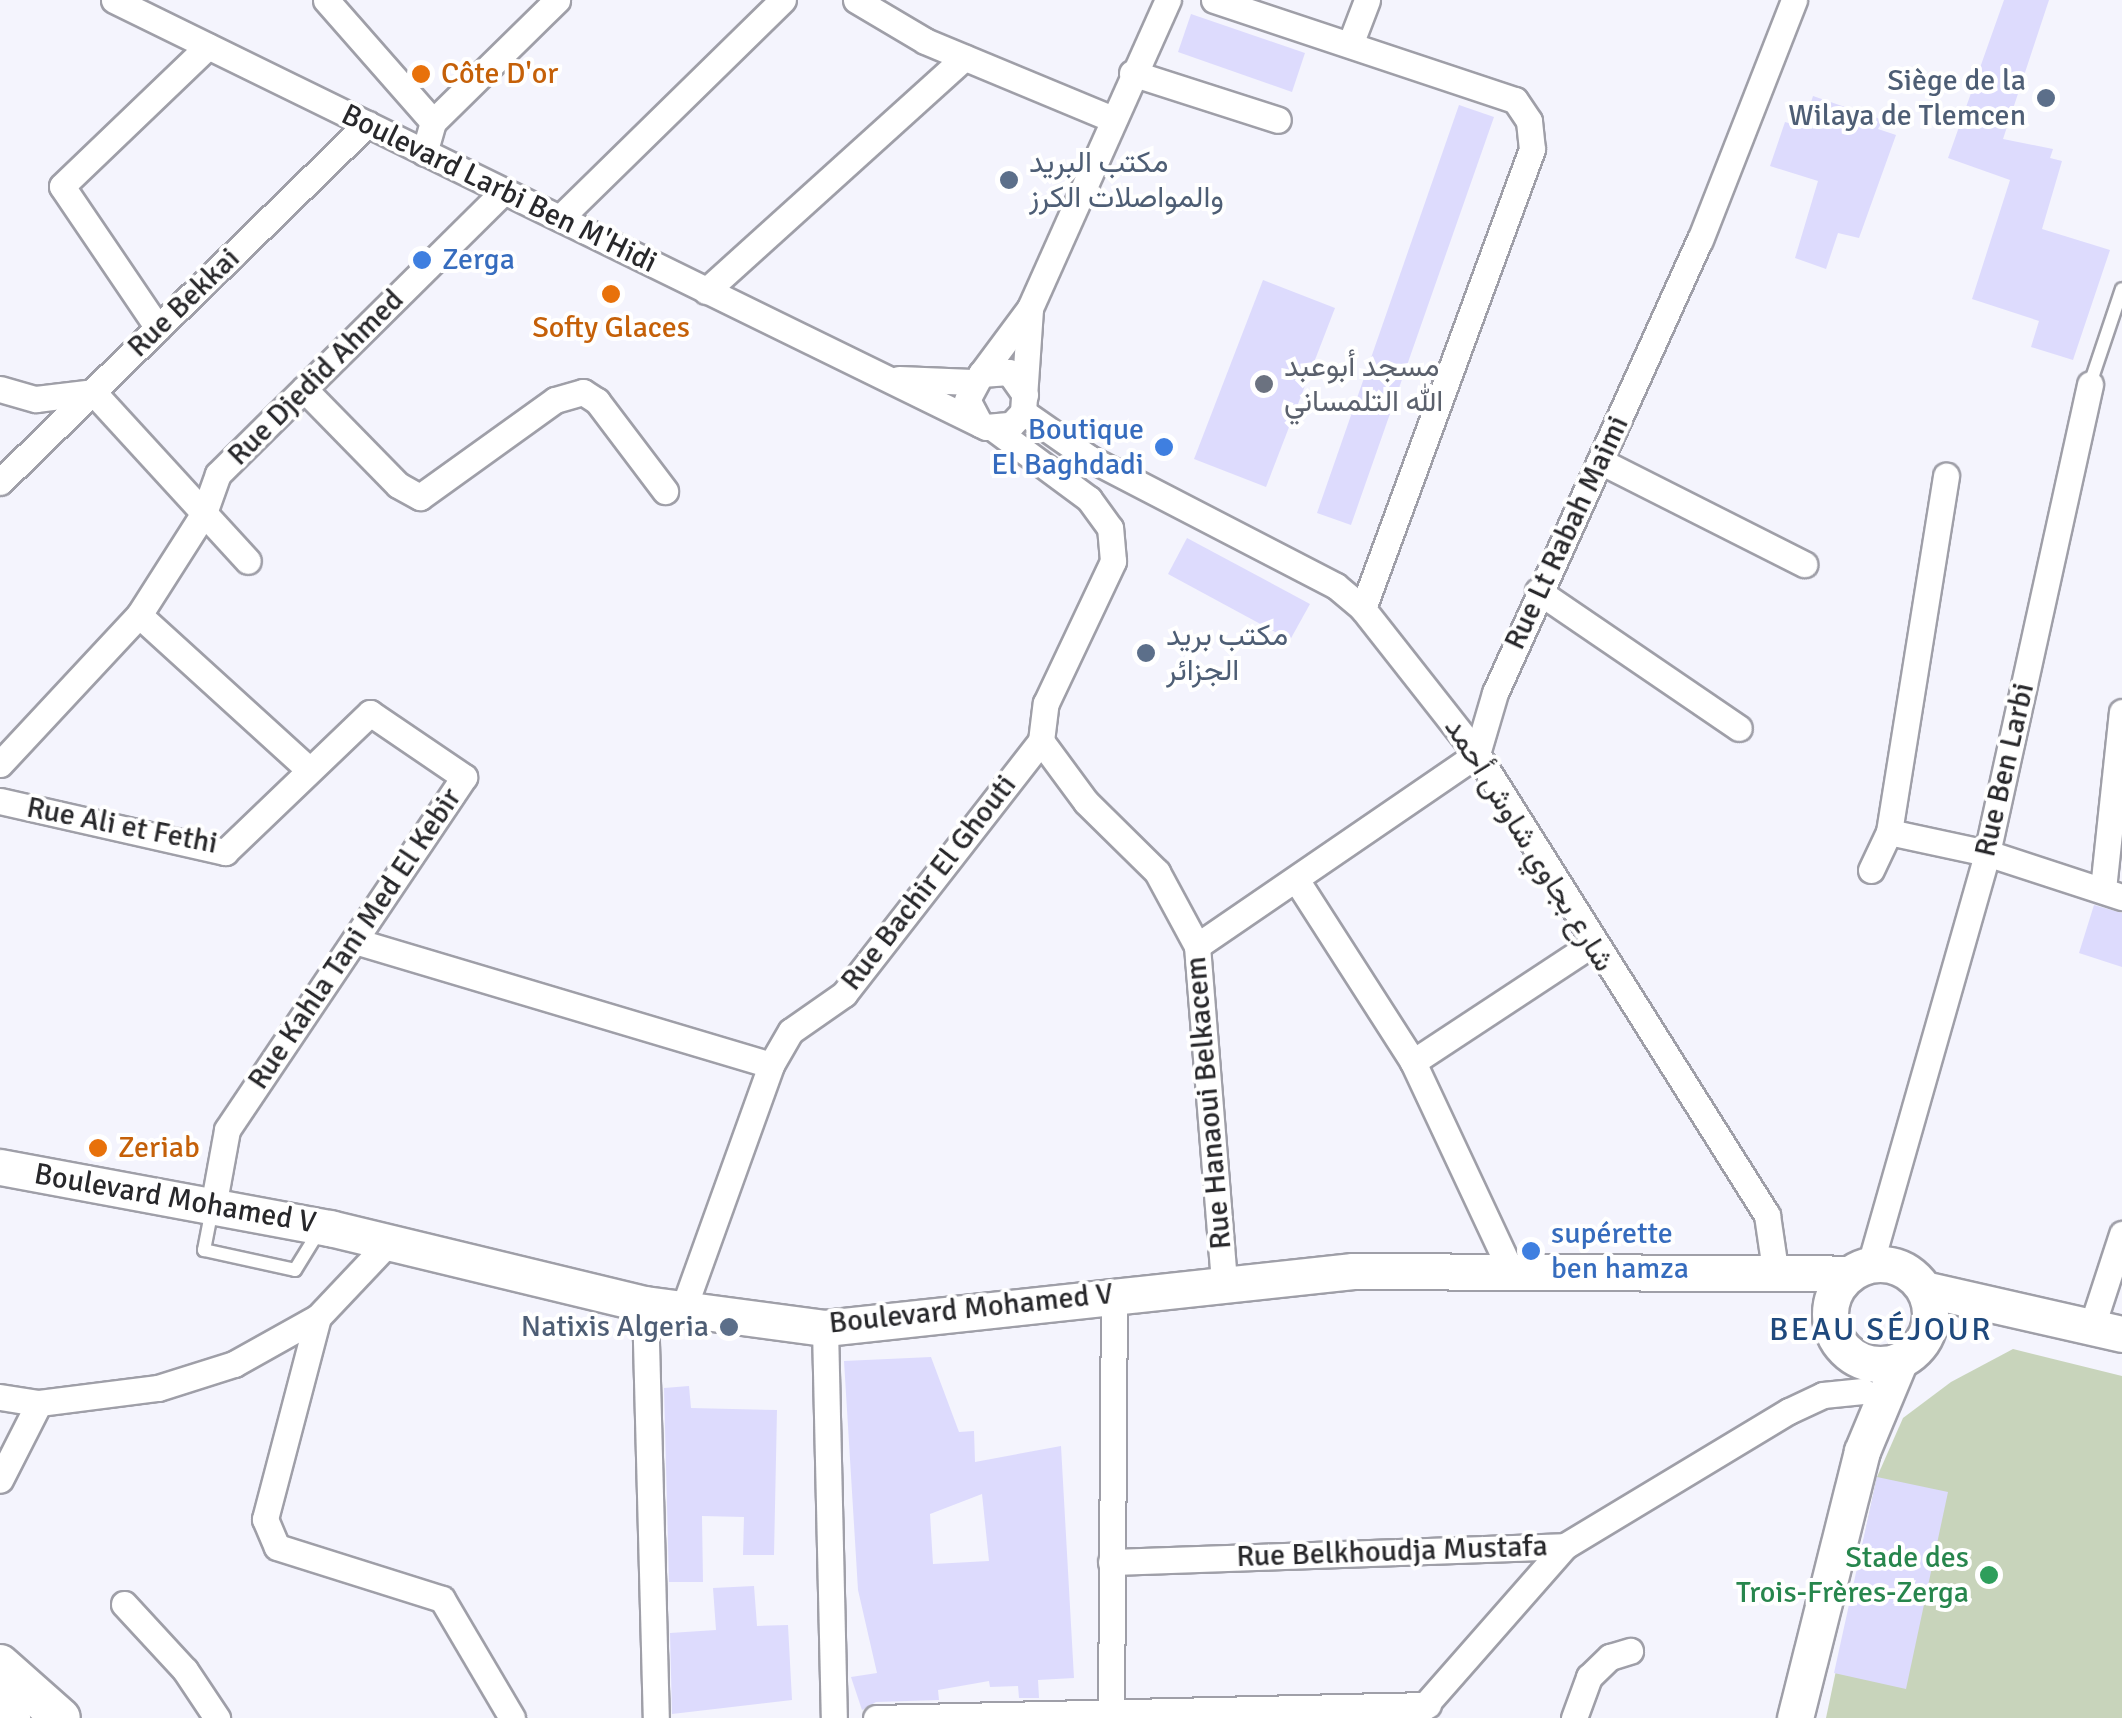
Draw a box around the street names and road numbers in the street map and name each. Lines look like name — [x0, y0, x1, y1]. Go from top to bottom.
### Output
street label: Boulevard Larbi Ben M'Hidi — [335, 97, 663, 281]
street label: Rue Bekkai — [120, 241, 248, 365]
street label: Rue Djedid Ahmed — [221, 283, 411, 473]
street label: Rue Lt Rabah Maimi — [1497, 410, 1637, 656]
street label: Rue Ben Larbi — [1968, 680, 2042, 860]
street label: شارع بجاوي شاوش أحمد — [1436, 712, 1622, 978]
street label: Rue Bachir El Ghouti — [834, 768, 1024, 998]
street label: Rue Kahla Tani Med El Kebir — [241, 781, 469, 1097]
street label: Rue Ali et Fethi — [24, 790, 220, 862]
street label: Rue Hanaoui Belkacem — [1178, 955, 1240, 1251]
street label: Boulevard Mohamed V — [31, 1156, 319, 1242]
street label: Boulevard Mohamed V — [827, 1276, 1115, 1342]
street label: Rue Belkhoudja Mustafa — [1236, 1529, 1548, 1575]

